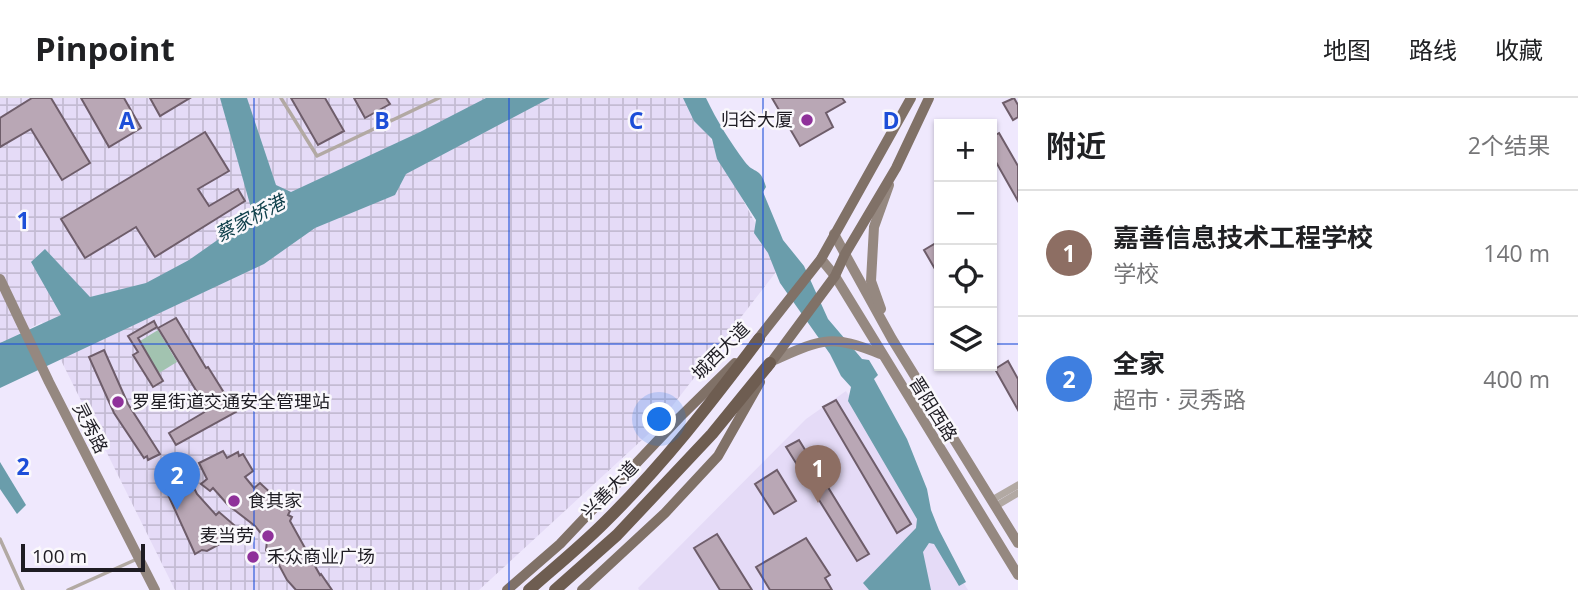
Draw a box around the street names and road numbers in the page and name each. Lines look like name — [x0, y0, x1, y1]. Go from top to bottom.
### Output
street label: 城西大道 — [686, 316, 754, 384]
street label: 晋阳西路 — [905, 372, 963, 445]
street label: 灵秀路 — [68, 398, 114, 457]
street label: 兴善大道 — [576, 455, 643, 524]

